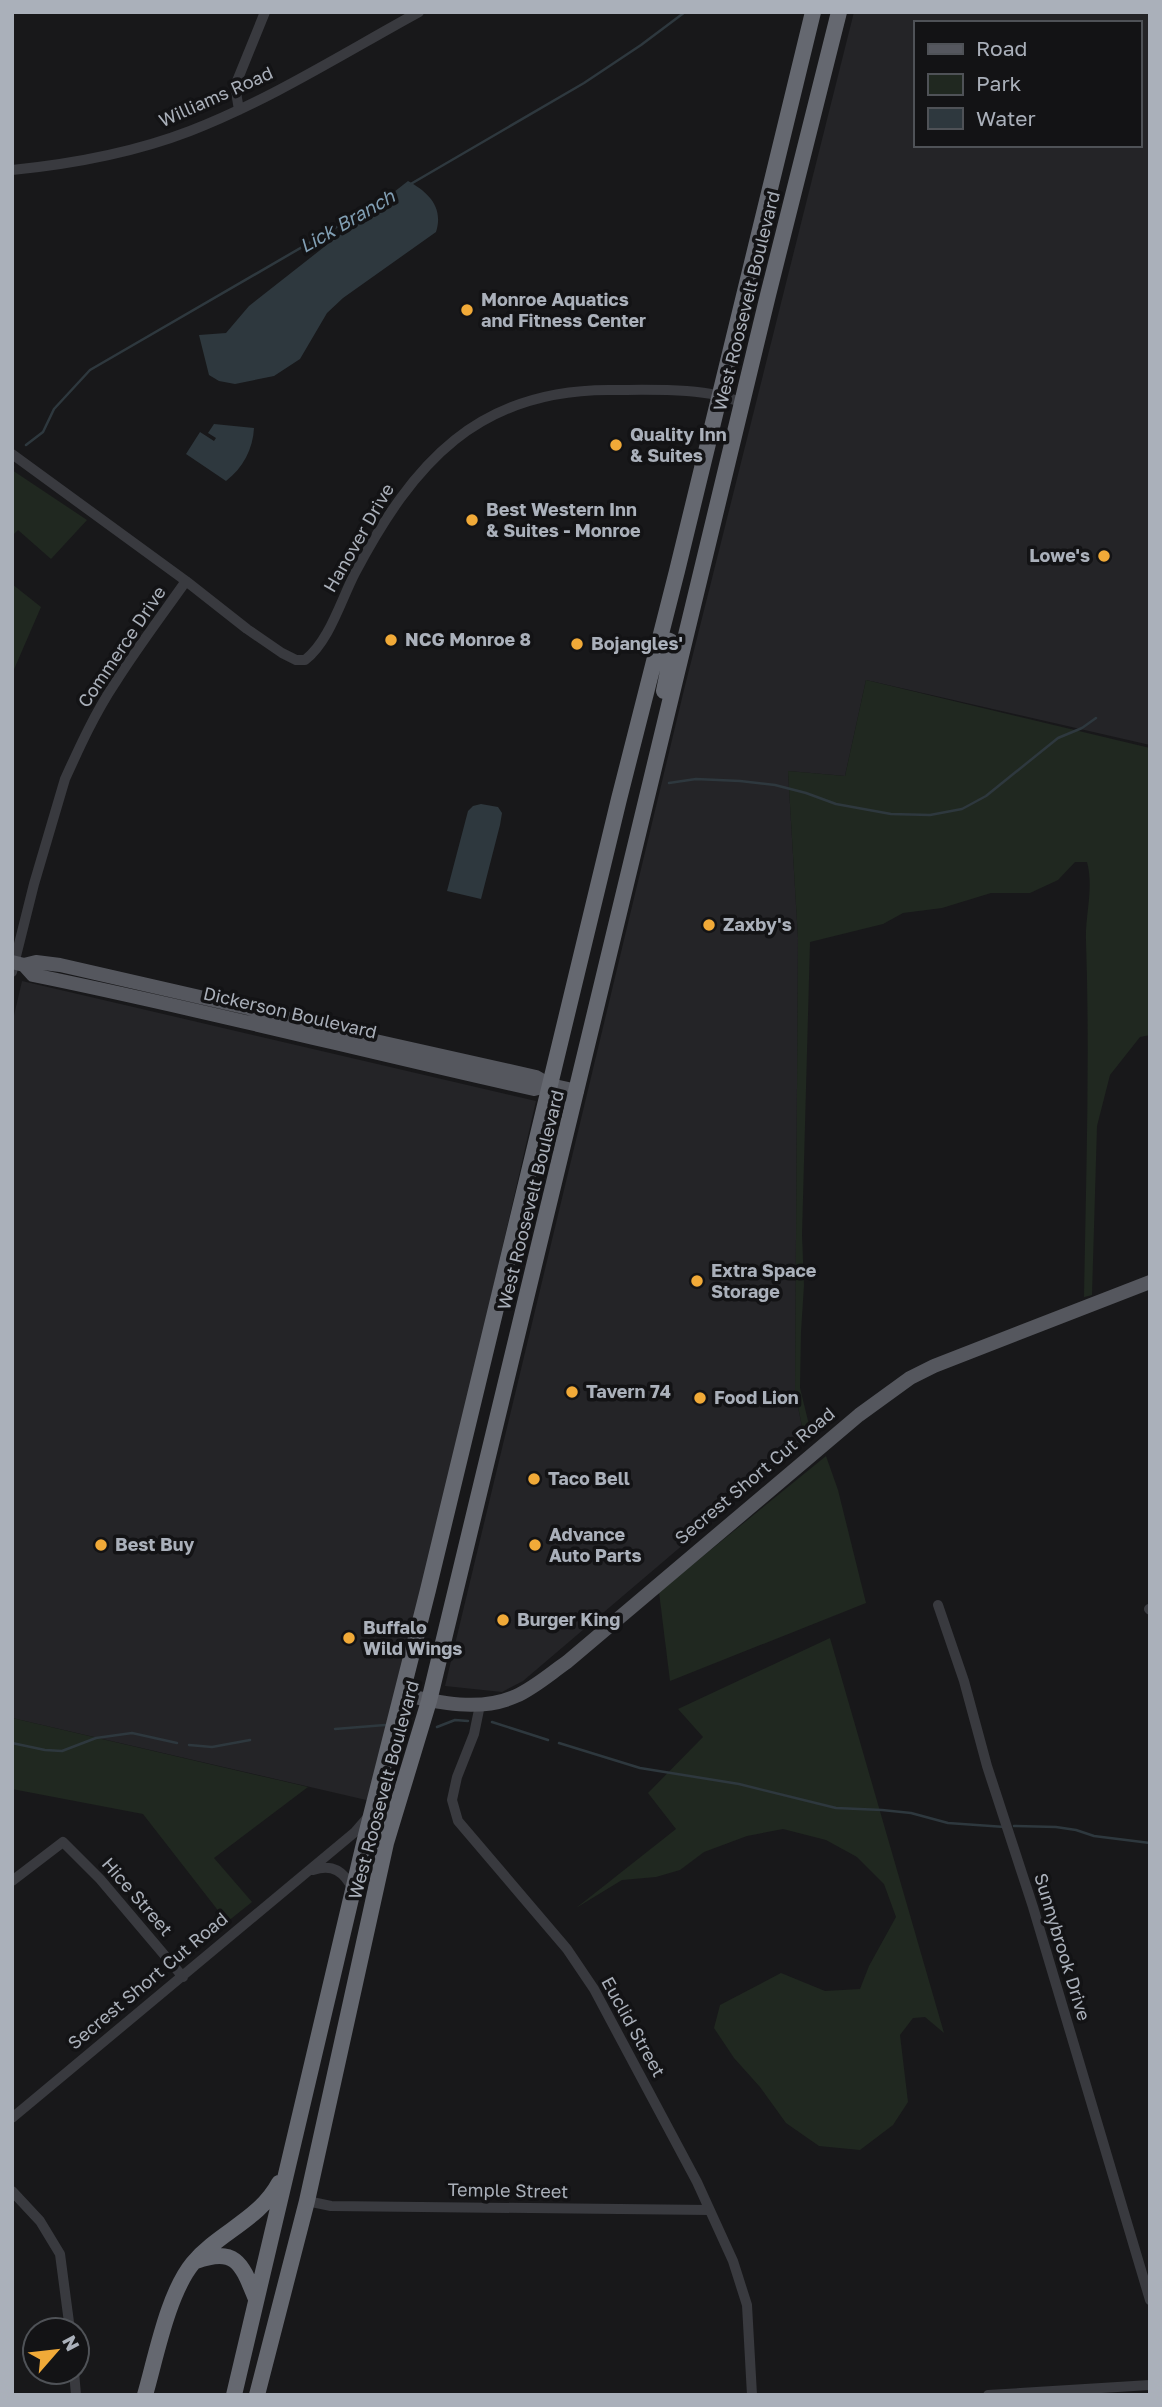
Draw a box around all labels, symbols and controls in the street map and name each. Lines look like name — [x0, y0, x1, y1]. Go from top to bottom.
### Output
legend — [914, 21, 1141, 147]
text: Road — [976, 35, 1027, 61]
street label: Williams Road — [155, 61, 276, 131]
text: Park — [976, 70, 1022, 96]
text: Water — [976, 105, 1036, 131]
water label: Lick Branch — [295, 183, 400, 257]
street label: West Roosevelt Boulevard — [708, 189, 784, 413]
place label: Monroe Aquatics and Fitness Center — [481, 288, 646, 331]
marker: Monroe Aquatics and Fitness Center — [459, 302, 475, 318]
place label: Quality Inn & Suites — [630, 423, 727, 466]
marker: Quality Inn & Suites — [608, 437, 624, 453]
street label: Hanover Drive — [318, 479, 398, 596]
place label: Best Western Inn & Suites - Monroe — [486, 498, 641, 541]
marker: Best Western Inn & Suites - Monroe — [464, 512, 480, 528]
place label: Lowe's — [1029, 544, 1090, 566]
marker: Lowe's — [1096, 548, 1112, 564]
street label: Commerce Drive — [72, 582, 170, 711]
place label: NCG Monroe 8 — [405, 628, 531, 650]
marker: NCG Monroe 8 — [383, 632, 399, 648]
place label: Bojangles' — [591, 632, 683, 654]
marker: Bojangles' — [569, 636, 585, 652]
place label: Zaxby's — [723, 913, 792, 935]
marker: Zaxby's — [701, 917, 717, 933]
street label: Dickerson Boulevard — [201, 981, 379, 1043]
street label: West Roosevelt Boulevard — [492, 1088, 568, 1312]
place label: Extra Space Storage — [711, 1259, 817, 1302]
marker: Extra Space Storage — [689, 1273, 705, 1289]
place label: Tavern 74 — [586, 1380, 671, 1402]
marker: Tavern 74 — [564, 1384, 580, 1400]
place label: Food Lion — [714, 1386, 799, 1408]
marker: Food Lion — [692, 1390, 708, 1406]
street label: Secrest Short Cut Road — [670, 1402, 839, 1548]
place label: Taco Bell — [548, 1467, 630, 1489]
marker: Taco Bell — [526, 1471, 542, 1487]
place label: Advance Auto Parts — [549, 1523, 642, 1566]
place label: Best Buy — [115, 1533, 194, 1555]
marker: Best Buy — [93, 1537, 109, 1553]
marker: Advance Auto Parts — [527, 1537, 543, 1553]
place label: Burger King — [517, 1608, 620, 1630]
marker: Burger King — [495, 1612, 511, 1628]
place label: Buffalo Wild Wings — [363, 1616, 462, 1659]
marker: Buffalo Wild Wings — [341, 1630, 357, 1646]
street label: West Roosevelt Boulevard — [343, 1678, 423, 1902]
street label: Hice Street — [98, 1853, 178, 1940]
street label: Sunnybrook Drive — [1030, 1870, 1096, 2023]
street label: Secrest Short Cut Road — [63, 1907, 232, 2053]
street label: Euclid Street — [597, 1973, 670, 2080]
street label: Temple Street — [447, 2178, 569, 2202]
north arrow — [21, 2316, 91, 2386]
text: N — [58, 2331, 85, 2355]

